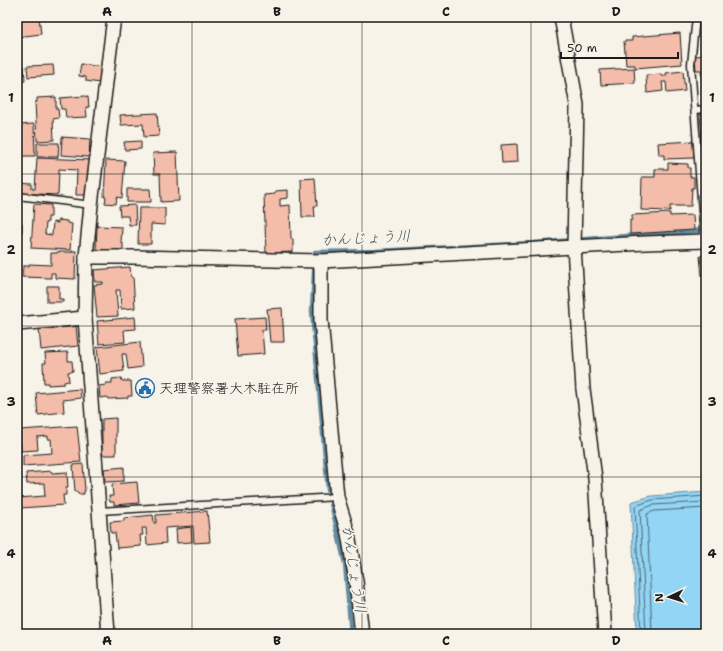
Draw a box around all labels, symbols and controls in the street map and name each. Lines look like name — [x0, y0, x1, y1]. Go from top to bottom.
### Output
text: A — [102, 3, 112, 20]
text: B — [273, 3, 281, 20]
text: C — [442, 3, 450, 20]
text: D — [611, 3, 621, 20]
scale bar — [561, 34, 678, 60]
text: 50 m — [567, 40, 597, 56]
text: 1 — [8, 89, 14, 106]
text: 1 — [709, 89, 715, 106]
water label: かんじょう川 — [321, 226, 411, 250]
text: 2 — [6, 241, 16, 258]
text: 2 — [707, 241, 717, 258]
public building icon: 天理警察署大木駐在所 — [134, 377, 156, 399]
place label: 天理警察署大木駐在所 — [159, 379, 299, 397]
text: 3 — [6, 393, 16, 410]
text: 3 — [707, 393, 717, 410]
water label: かんじょう川 — [337, 523, 371, 615]
text: 4 — [6, 545, 16, 562]
text: 4 — [707, 545, 717, 562]
north arrow — [649, 577, 689, 617]
text: N — [652, 593, 667, 603]
text: A — [102, 632, 112, 649]
text: B — [273, 632, 281, 649]
text: C — [442, 632, 450, 649]
text: D — [611, 632, 621, 649]

